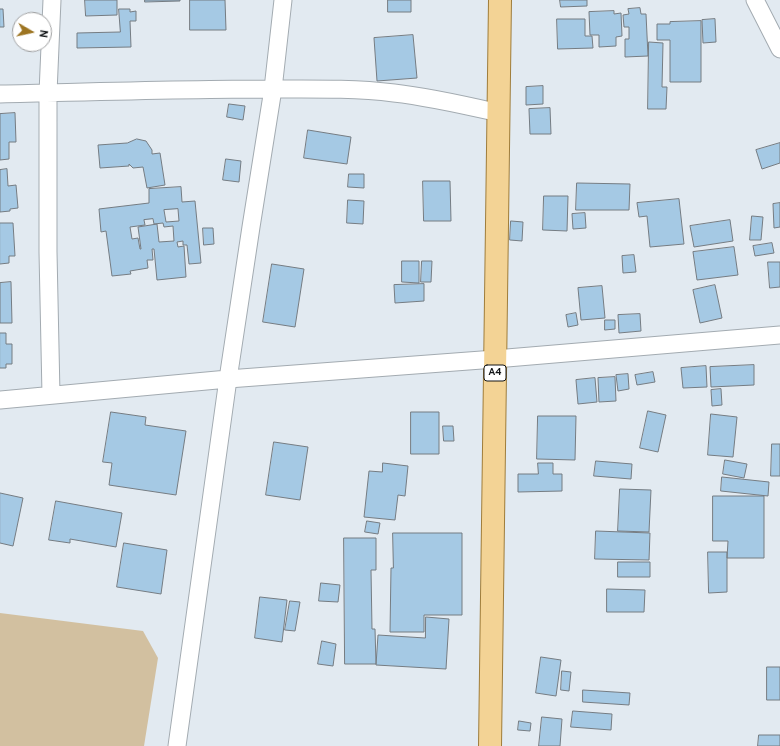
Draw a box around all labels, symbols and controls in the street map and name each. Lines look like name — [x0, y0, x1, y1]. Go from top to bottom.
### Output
north arrow — [12, 12, 52, 52]
text: N — [35, 29, 50, 39]
road number: A4 — [484, 365, 506, 381]

